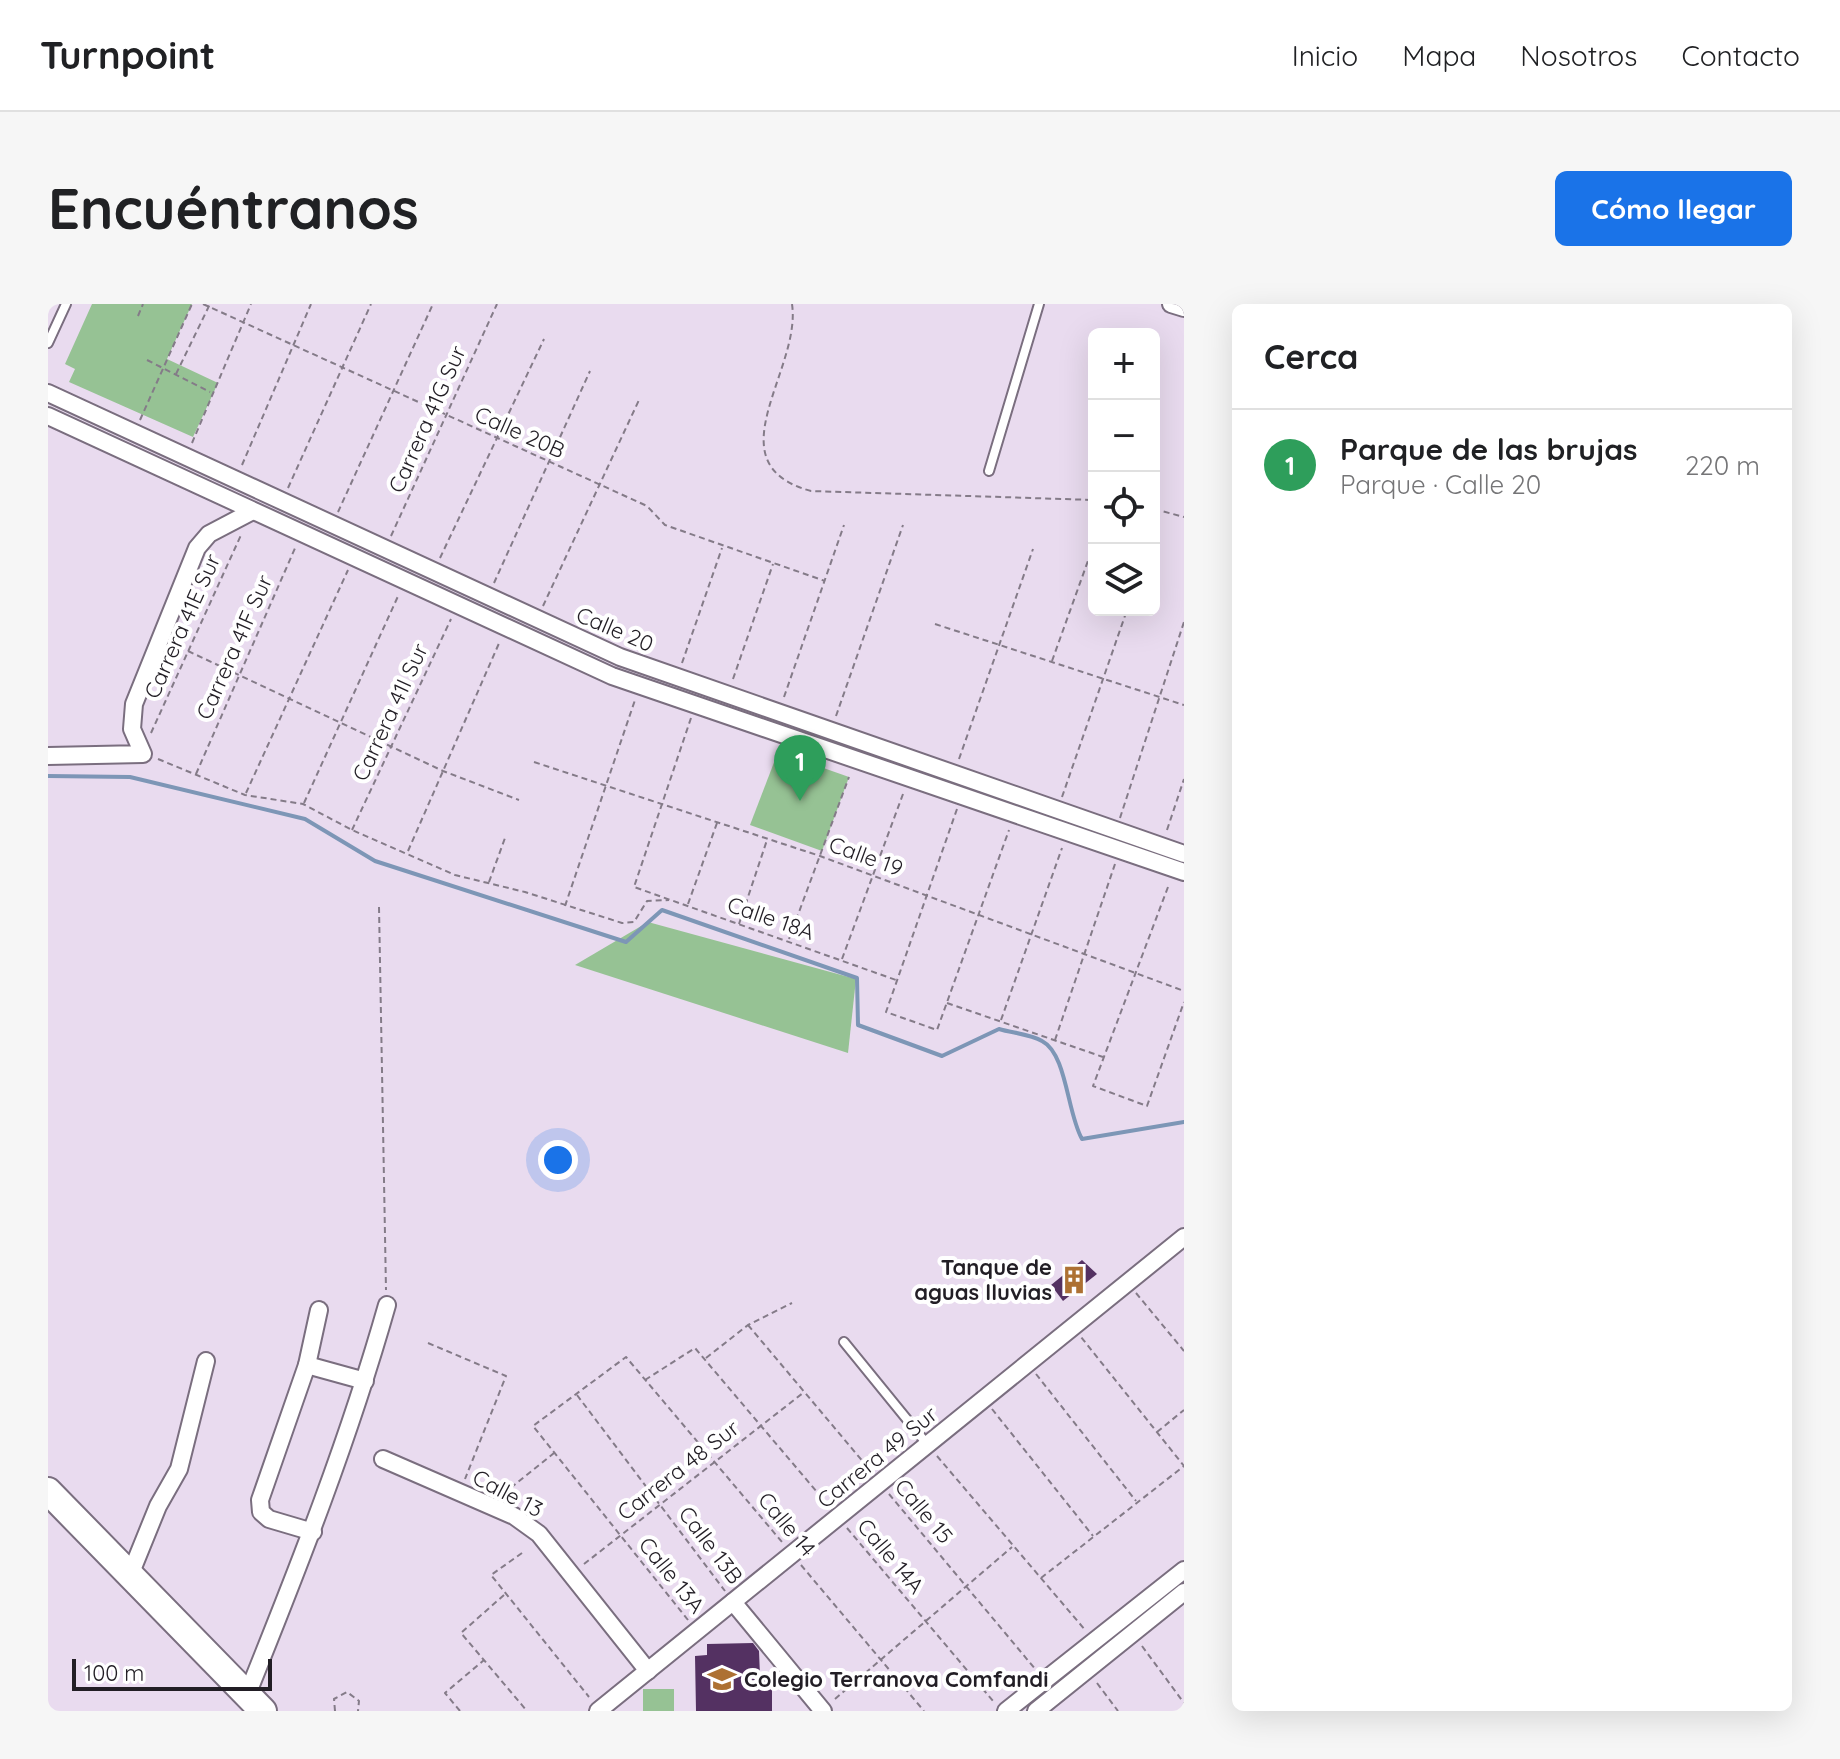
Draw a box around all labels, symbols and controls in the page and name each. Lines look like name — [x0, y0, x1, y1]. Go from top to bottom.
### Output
text: Turnpoint — [40, 31, 215, 79]
text: Inicio — [1292, 38, 1358, 73]
text: Mapa — [1402, 38, 1476, 73]
text: Nosotros — [1520, 38, 1637, 73]
text: Contacto — [1681, 38, 1800, 73]
button: Cómo llegar — [1555, 171, 1792, 246]
text: Encuéntranos — [48, 173, 419, 243]
map controls — [1088, 328, 1160, 616]
button: + — [1088, 328, 1160, 400]
text: Cerca — [1264, 335, 1358, 378]
street label: Carrera 41G Sur — [382, 340, 472, 497]
street label: Calle 20B — [471, 400, 569, 464]
button: − — [1088, 400, 1160, 472]
text: Parque de las brujas — [1340, 430, 1637, 468]
text: 1 — [1285, 449, 1295, 482]
text: 220 m — [1685, 449, 1760, 482]
text: Parque · Calle 20 — [1340, 468, 1541, 501]
button: locate — [1088, 472, 1160, 544]
button: layers — [1088, 544, 1160, 616]
street label: Carrera 41E Sur — [138, 549, 227, 703]
street label: Carrera 41F Sur — [190, 570, 279, 724]
street label: Calle 20 — [572, 600, 658, 658]
street label: Carrera 41I Sur — [346, 638, 434, 785]
pin: 1 — [774, 735, 826, 801]
street label: Calle 19 — [825, 830, 907, 882]
street label: Calle 18A — [724, 890, 818, 946]
your location — [538, 1140, 578, 1180]
place label: Tanque de aguas lluvias — [914, 1253, 1052, 1306]
building icon: Tanque de aguas lluvias — [1059, 1265, 1089, 1295]
street label: Carrera 49 Sur — [811, 1400, 943, 1514]
street label: Carrera 48 Sur — [611, 1413, 745, 1526]
street label: Calle 13 — [468, 1463, 548, 1523]
street label: Calle 15 — [889, 1473, 959, 1549]
street label: Calle 14 — [752, 1486, 822, 1562]
street label: Calle 13B — [673, 1501, 749, 1589]
street label: Calle 14A — [851, 1513, 931, 1599]
street label: Calle 13A — [633, 1531, 711, 1619]
scale bar — [72, 1655, 272, 1691]
text: 100 m — [84, 1659, 144, 1687]
school or university icon: Colegio Terranova Comfandi — [707, 1664, 737, 1694]
place label: Colegio Terranova Comfandi — [744, 1665, 1048, 1693]

